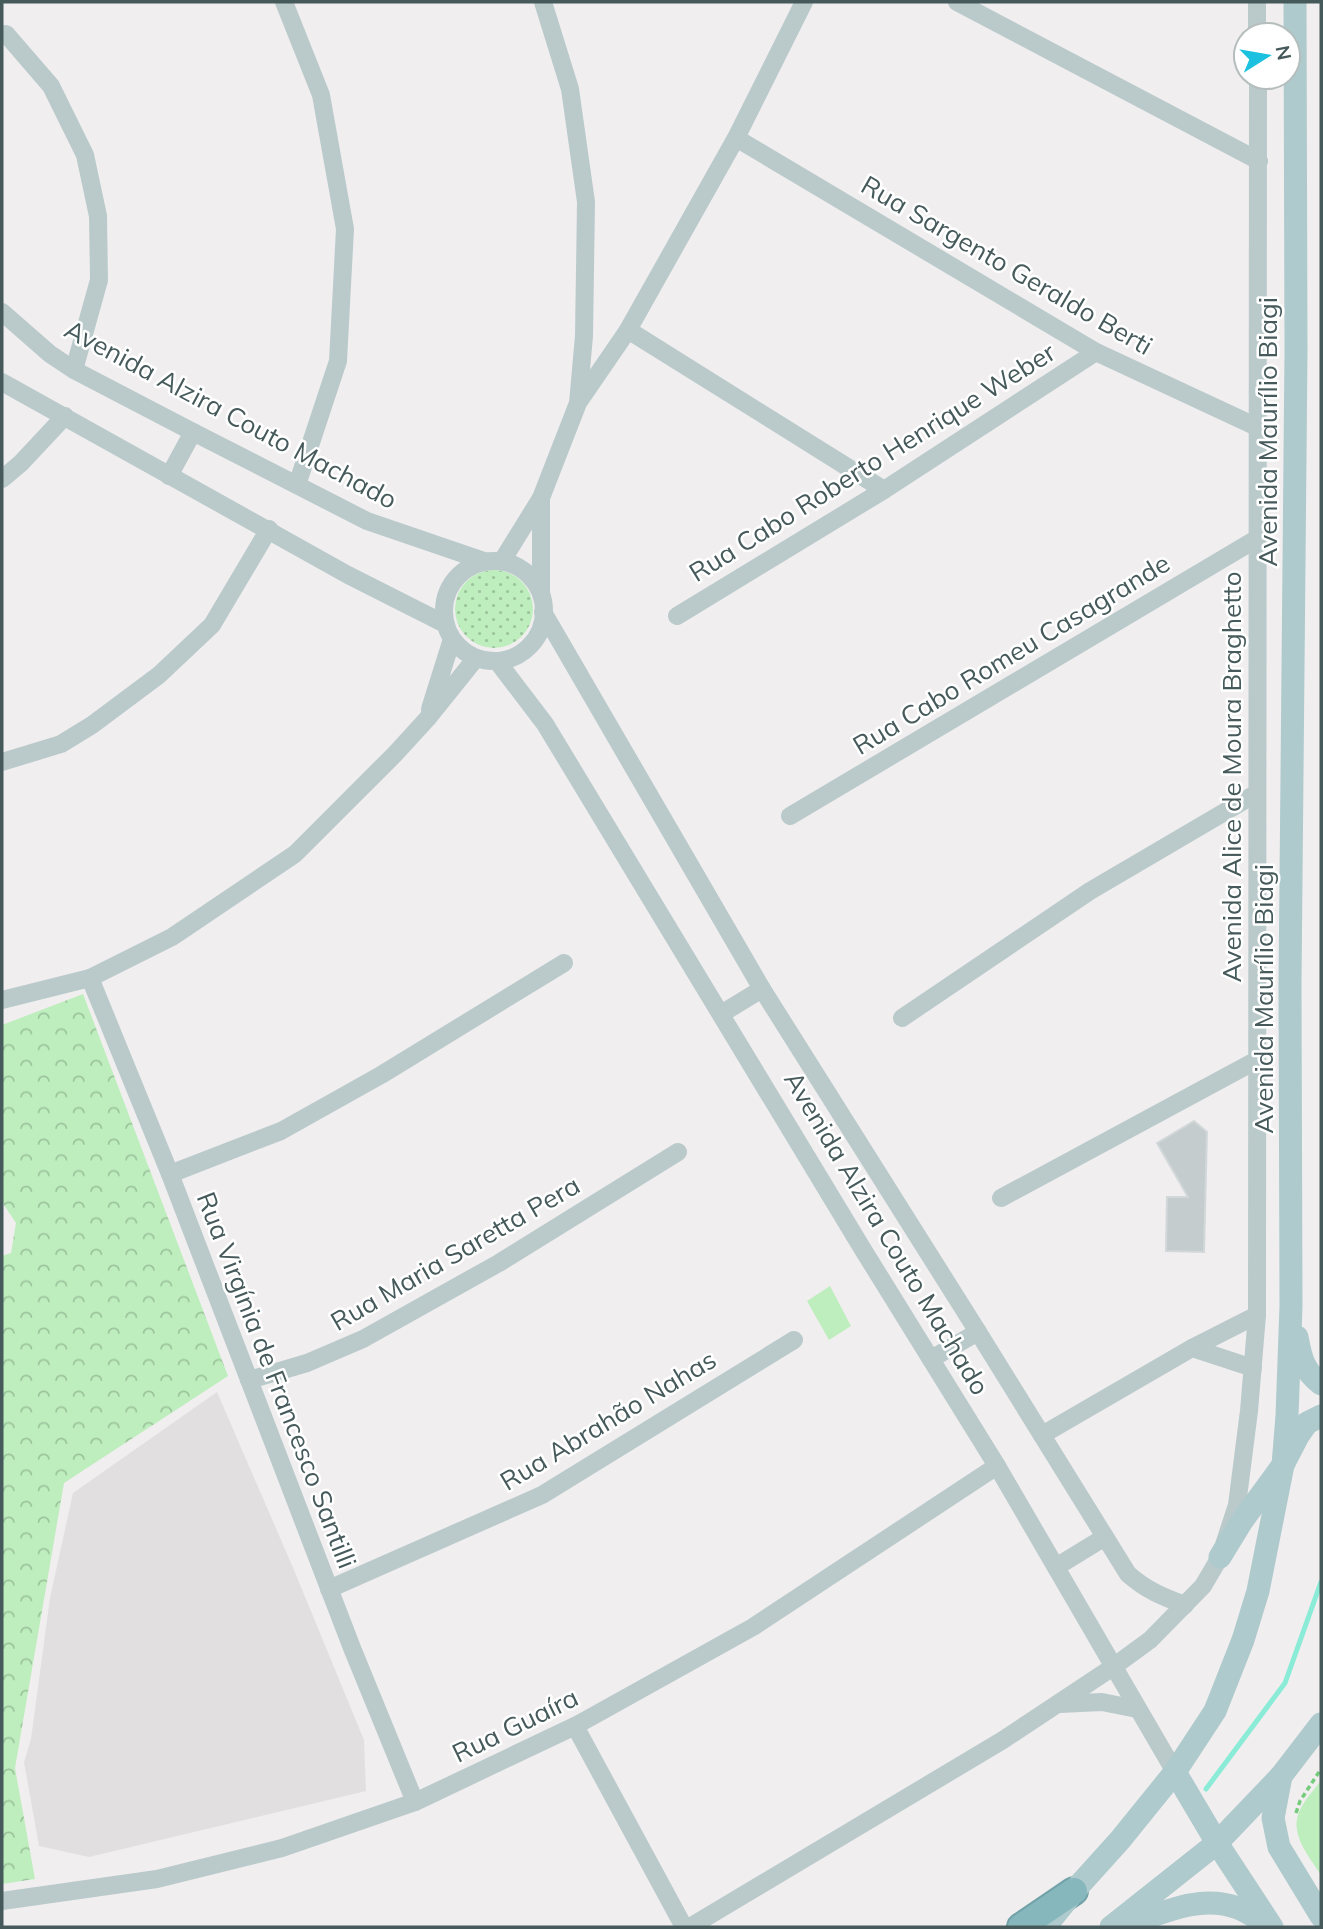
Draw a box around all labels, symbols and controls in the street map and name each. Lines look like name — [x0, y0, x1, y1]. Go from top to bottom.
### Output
north arrow — [1232, 21, 1302, 91]
text: N — [1271, 43, 1297, 62]
street label: Rua Sargento Geraldo Berti — [855, 168, 1159, 362]
street label: Avenida Maurílio Biagi — [1251, 297, 1284, 567]
street label: Avenida Alzira Couto Machado — [59, 312, 403, 516]
street label: Rua Cabo Roberto Henrique Weber — [683, 335, 1062, 589]
street label: Rua Cabo Romeu Casagrande — [847, 546, 1175, 762]
street label: Avenida Alice de Moura Braghetto — [1215, 571, 1248, 983]
street label: Avenida Maurílio Biagi — [1247, 864, 1280, 1134]
street label: Avenida Alzira Couto Machado — [777, 1065, 997, 1401]
street label: Rua Maria Saretta Pera — [325, 1168, 585, 1338]
street label: Rua Virgínia de Francesco Santilli — [190, 1187, 364, 1573]
street label: Rua Abrahão Nahas — [494, 1342, 722, 1498]
street label: Rua Guaíra — [447, 1680, 583, 1770]

